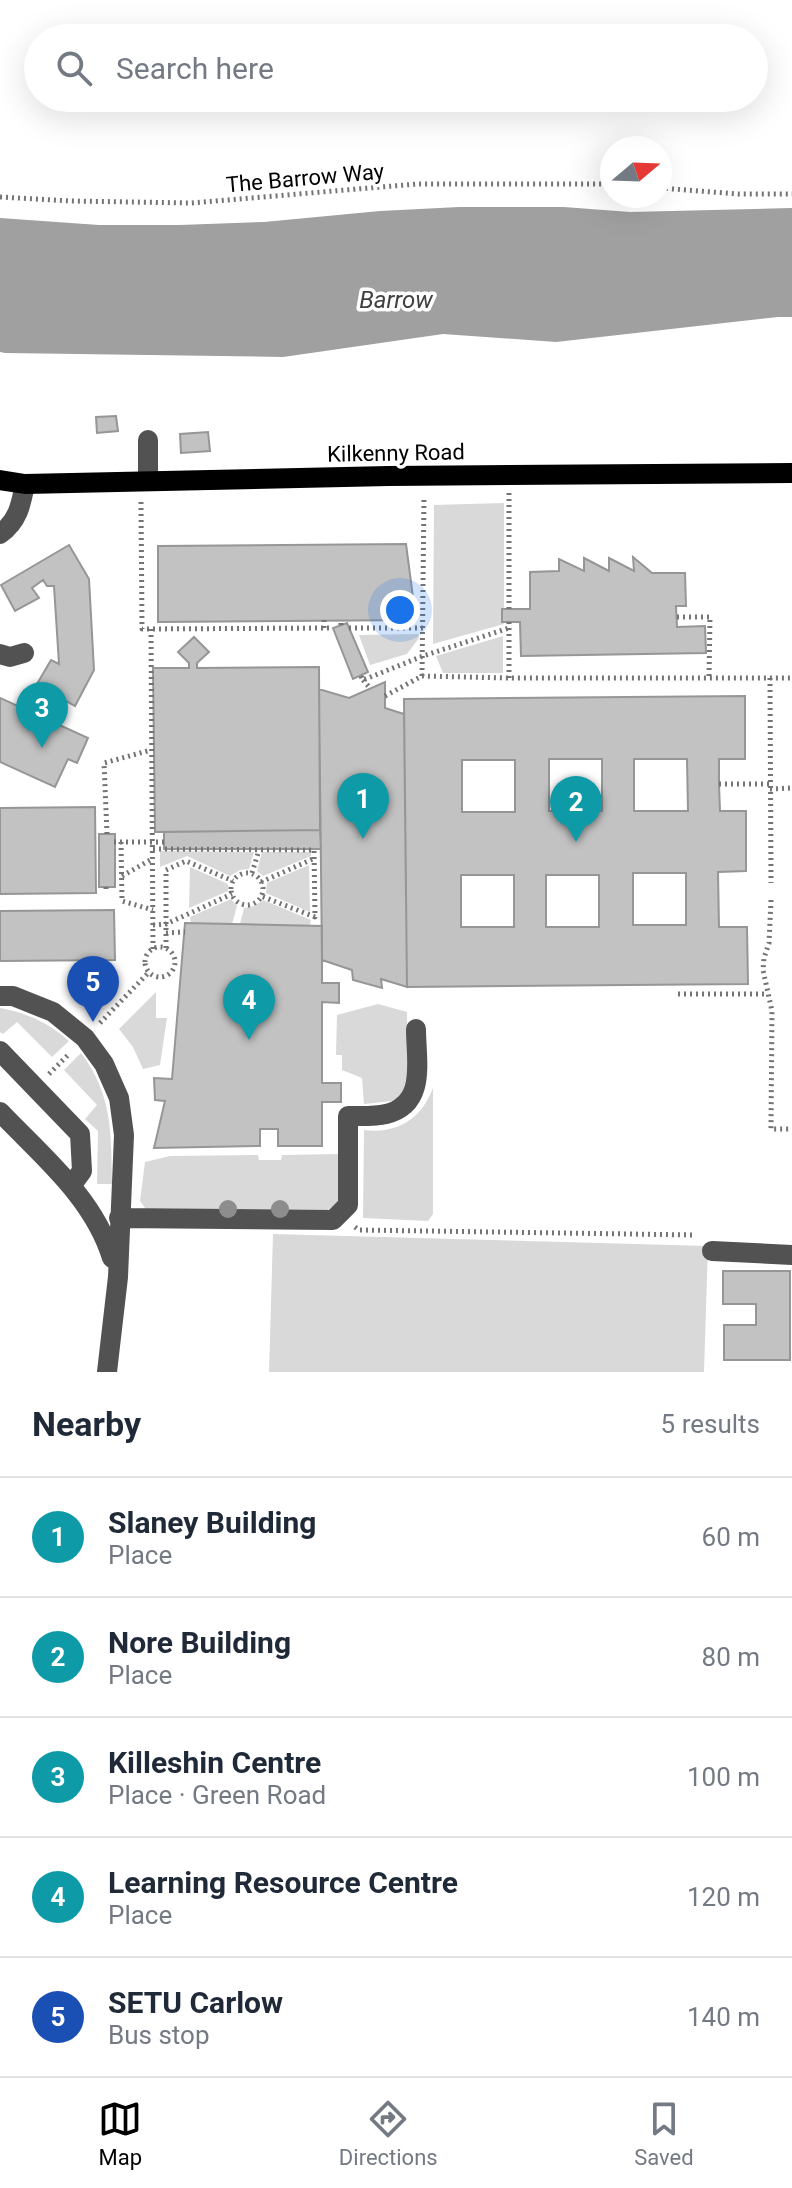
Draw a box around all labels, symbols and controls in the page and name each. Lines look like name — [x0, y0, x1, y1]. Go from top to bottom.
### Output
search box — [24, 24, 768, 112]
icon: search — [52, 46, 96, 90]
text: Search here — [116, 51, 274, 86]
north arrow — [600, 136, 672, 208]
street label: The Barrow Way — [225, 159, 386, 197]
water label: Barrow — [359, 286, 433, 314]
street label: Kilkenny Road — [327, 439, 465, 467]
your location — [380, 590, 420, 630]
pin: 3 — [16, 682, 68, 748]
pin: 1 — [337, 773, 389, 839]
pin: 2 — [550, 776, 602, 842]
pin: 5 — [67, 956, 119, 1022]
pin: 4 — [223, 974, 275, 1040]
text: Nearby — [32, 1404, 141, 1444]
text: 5 results — [661, 1409, 760, 1439]
text: Slaney Building — [108, 1505, 316, 1540]
text: 1 — [51, 1522, 65, 1552]
text: 60 m — [702, 1522, 760, 1552]
text: Place — [108, 1540, 172, 1570]
text: Nore Building — [108, 1625, 291, 1660]
text: 2 — [51, 1642, 65, 1672]
text: 80 m — [702, 1642, 760, 1672]
text: Place — [108, 1660, 172, 1690]
text: Killeshin Centre — [108, 1745, 321, 1780]
text: 3 — [51, 1762, 65, 1792]
text: 100 m — [687, 1762, 760, 1792]
text: Place · Green Road — [108, 1780, 326, 1810]
text: Learning Resource Centre — [108, 1865, 458, 1900]
text: 4 — [51, 1882, 65, 1912]
text: 120 m — [687, 1882, 760, 1912]
text: Place — [108, 1900, 172, 1930]
text: SETU Carlow — [108, 1985, 283, 2020]
text: 5 — [51, 2002, 65, 2032]
text: 140 m — [687, 2002, 760, 2032]
text: Bus stop — [108, 2020, 210, 2050]
tab: Map — [98, 2097, 142, 2170]
tab: Directions — [339, 2097, 438, 2170]
tab: Saved — [634, 2097, 694, 2170]

